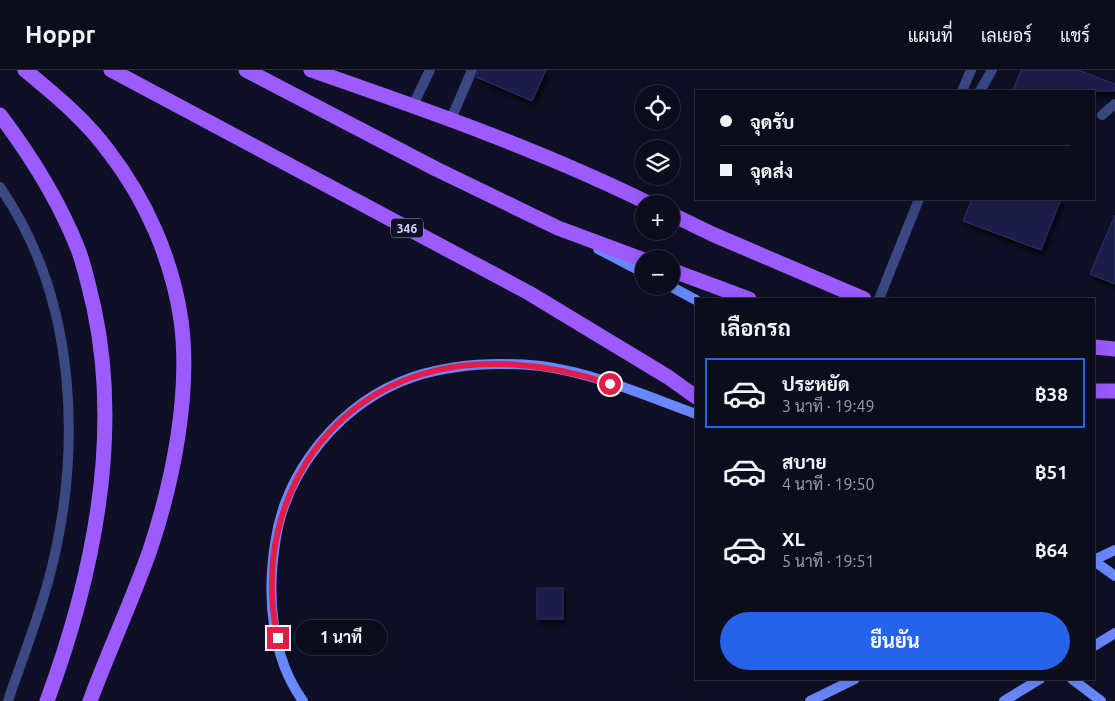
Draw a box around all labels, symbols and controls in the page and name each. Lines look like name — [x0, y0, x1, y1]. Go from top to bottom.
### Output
text: Hoppr — [25, 21, 95, 48]
text: แผนที่ — [908, 25, 953, 45]
text: เลเยอร์ — [981, 25, 1032, 45]
text: แชร์ — [1060, 25, 1090, 45]
map controls — [635, 85, 680, 295]
button: locate — [635, 85, 680, 130]
text: จุดรับ — [750, 111, 794, 133]
button: layers — [635, 140, 680, 185]
text: จุดส่ง — [750, 160, 793, 182]
button: + — [635, 195, 680, 240]
road number: 346 — [391, 218, 423, 238]
button: − — [635, 250, 680, 295]
text: เลือกรถ — [720, 315, 791, 340]
icon: car — [722, 371, 767, 416]
route start — [599, 373, 621, 395]
text: ประหยัด — [782, 373, 850, 395]
text: ฿38 — [1035, 383, 1068, 405]
text: 3 นาที · 19:49 — [782, 397, 874, 415]
icon: car — [722, 449, 767, 494]
text: สบาย — [782, 451, 827, 473]
text: ฿51 — [1035, 461, 1068, 483]
text: 4 นาที · 19:50 — [782, 475, 874, 493]
icon: car — [722, 527, 767, 572]
text: XL — [782, 528, 805, 550]
text: ฿64 — [1035, 539, 1068, 561]
text: 5 นาที · 19:51 — [782, 552, 874, 570]
button: ยืนยัน — [720, 612, 1070, 670]
callout: 1 นาที — [296, 620, 388, 656]
route end — [267, 627, 289, 649]
text: 1 นาที — [320, 628, 362, 646]

